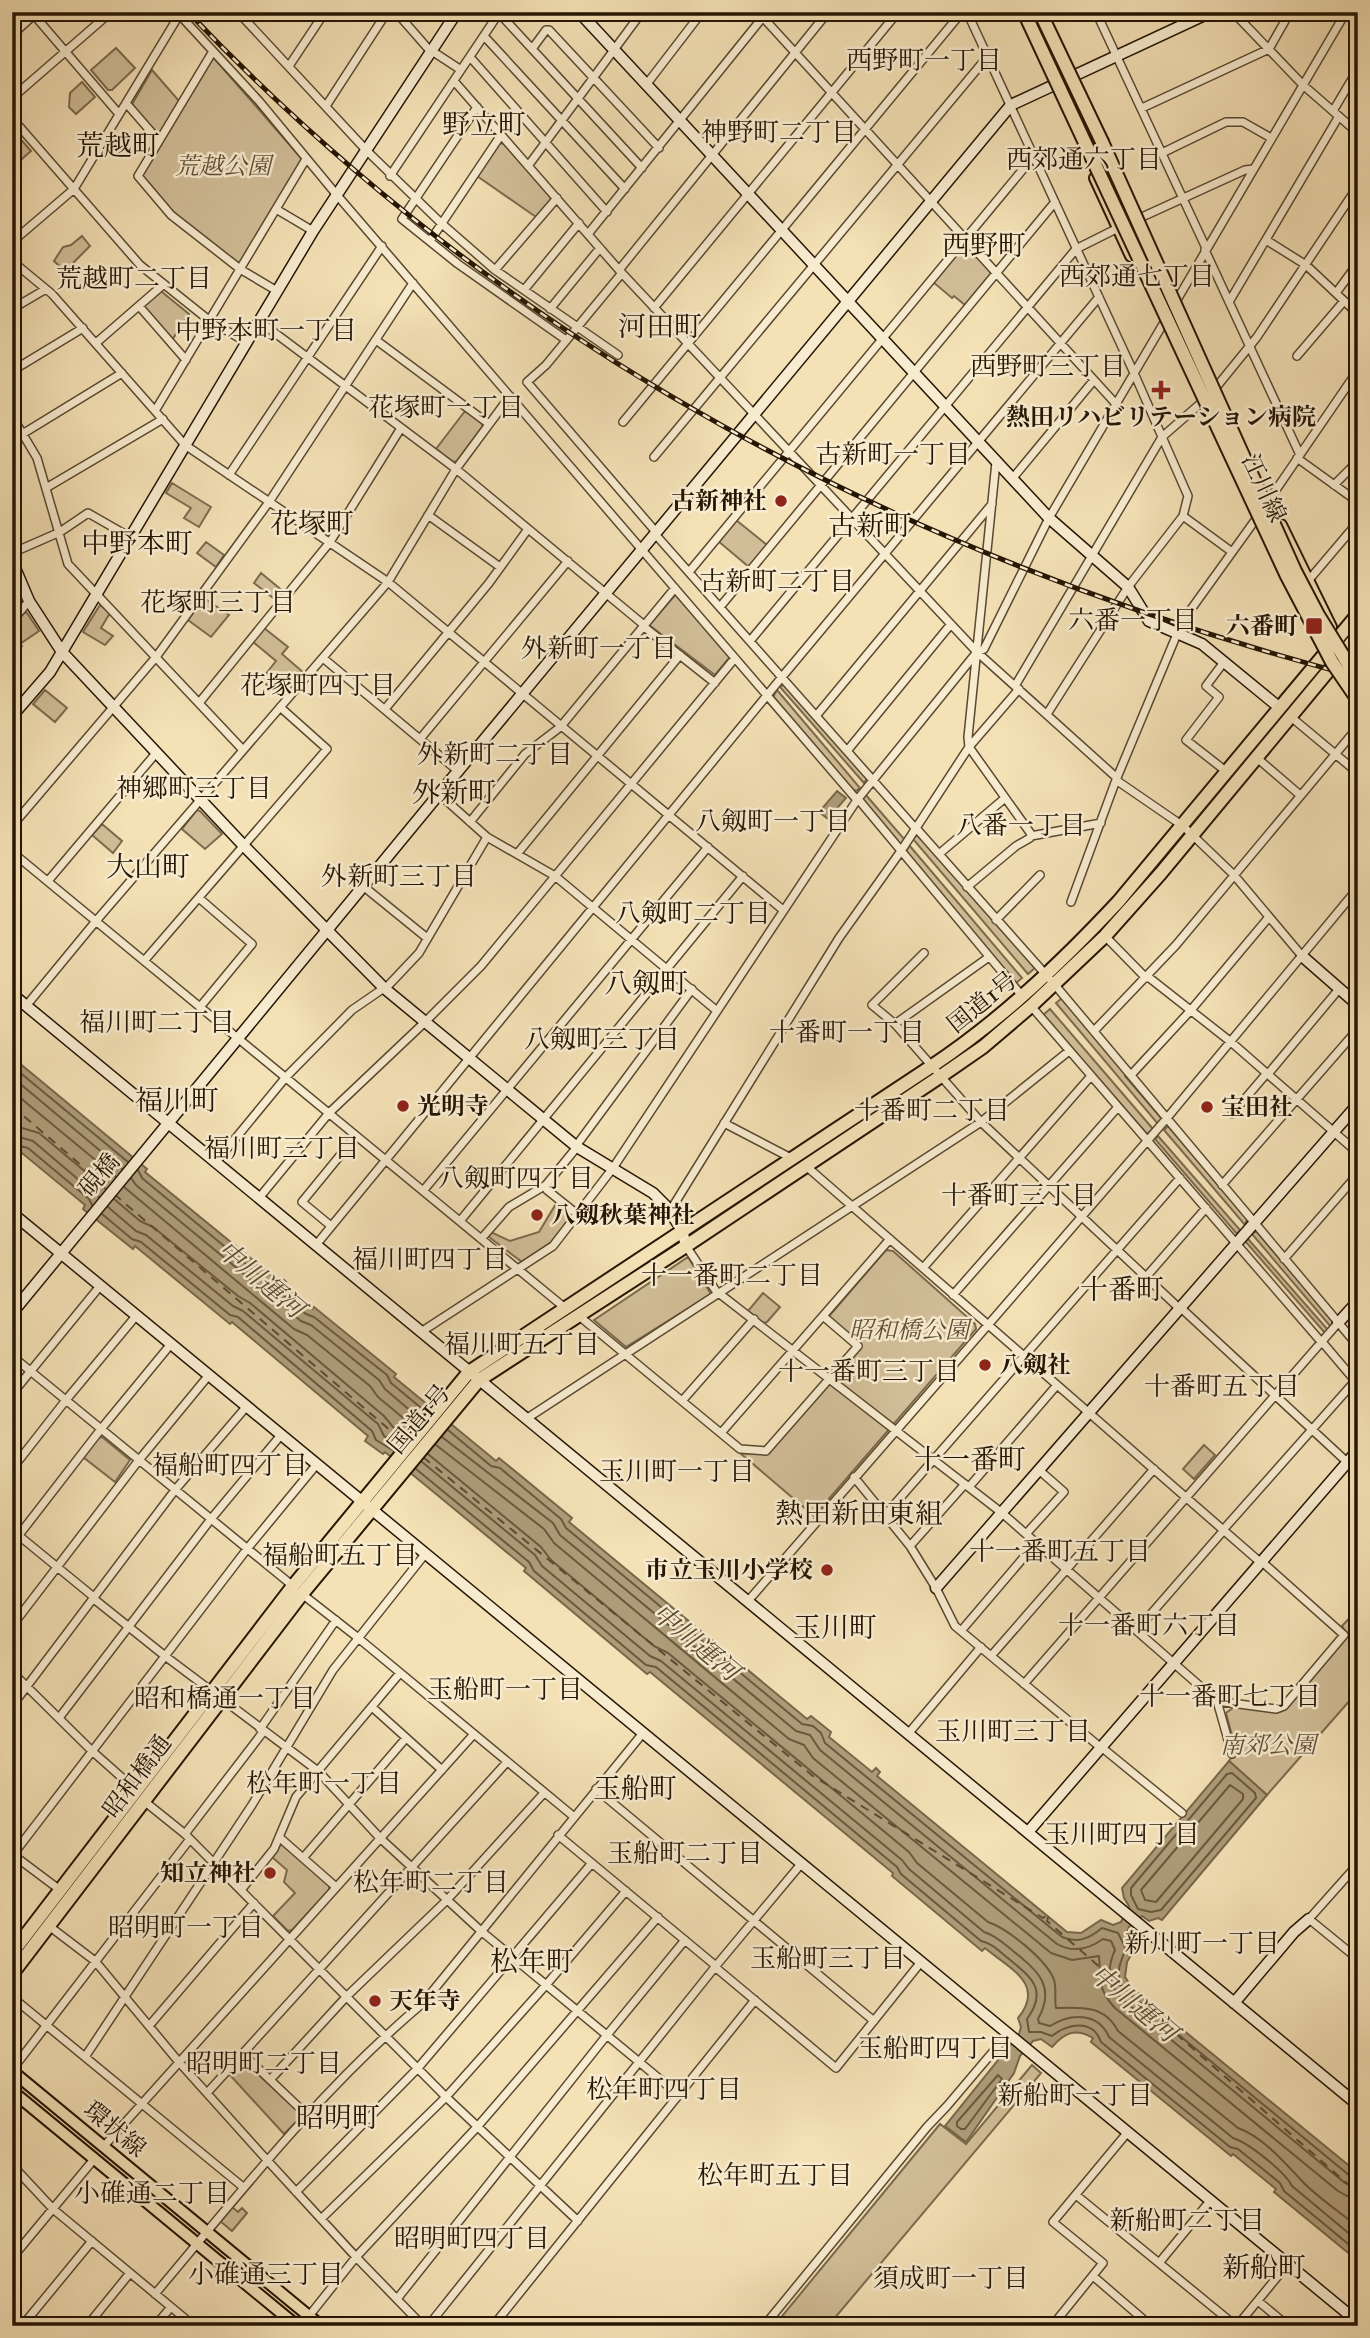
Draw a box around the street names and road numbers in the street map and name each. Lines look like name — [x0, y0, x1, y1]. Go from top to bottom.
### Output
street label: 江川線 — [1235, 449, 1293, 527]
street label: 国道1号 — [941, 965, 1023, 1039]
street label: 硯橋 — [72, 1147, 126, 1203]
street label: 国道1号 — [381, 1378, 457, 1460]
street label: 昭和橋通 — [96, 1729, 178, 1823]
street label: 環状線 — [78, 2094, 152, 2164]

